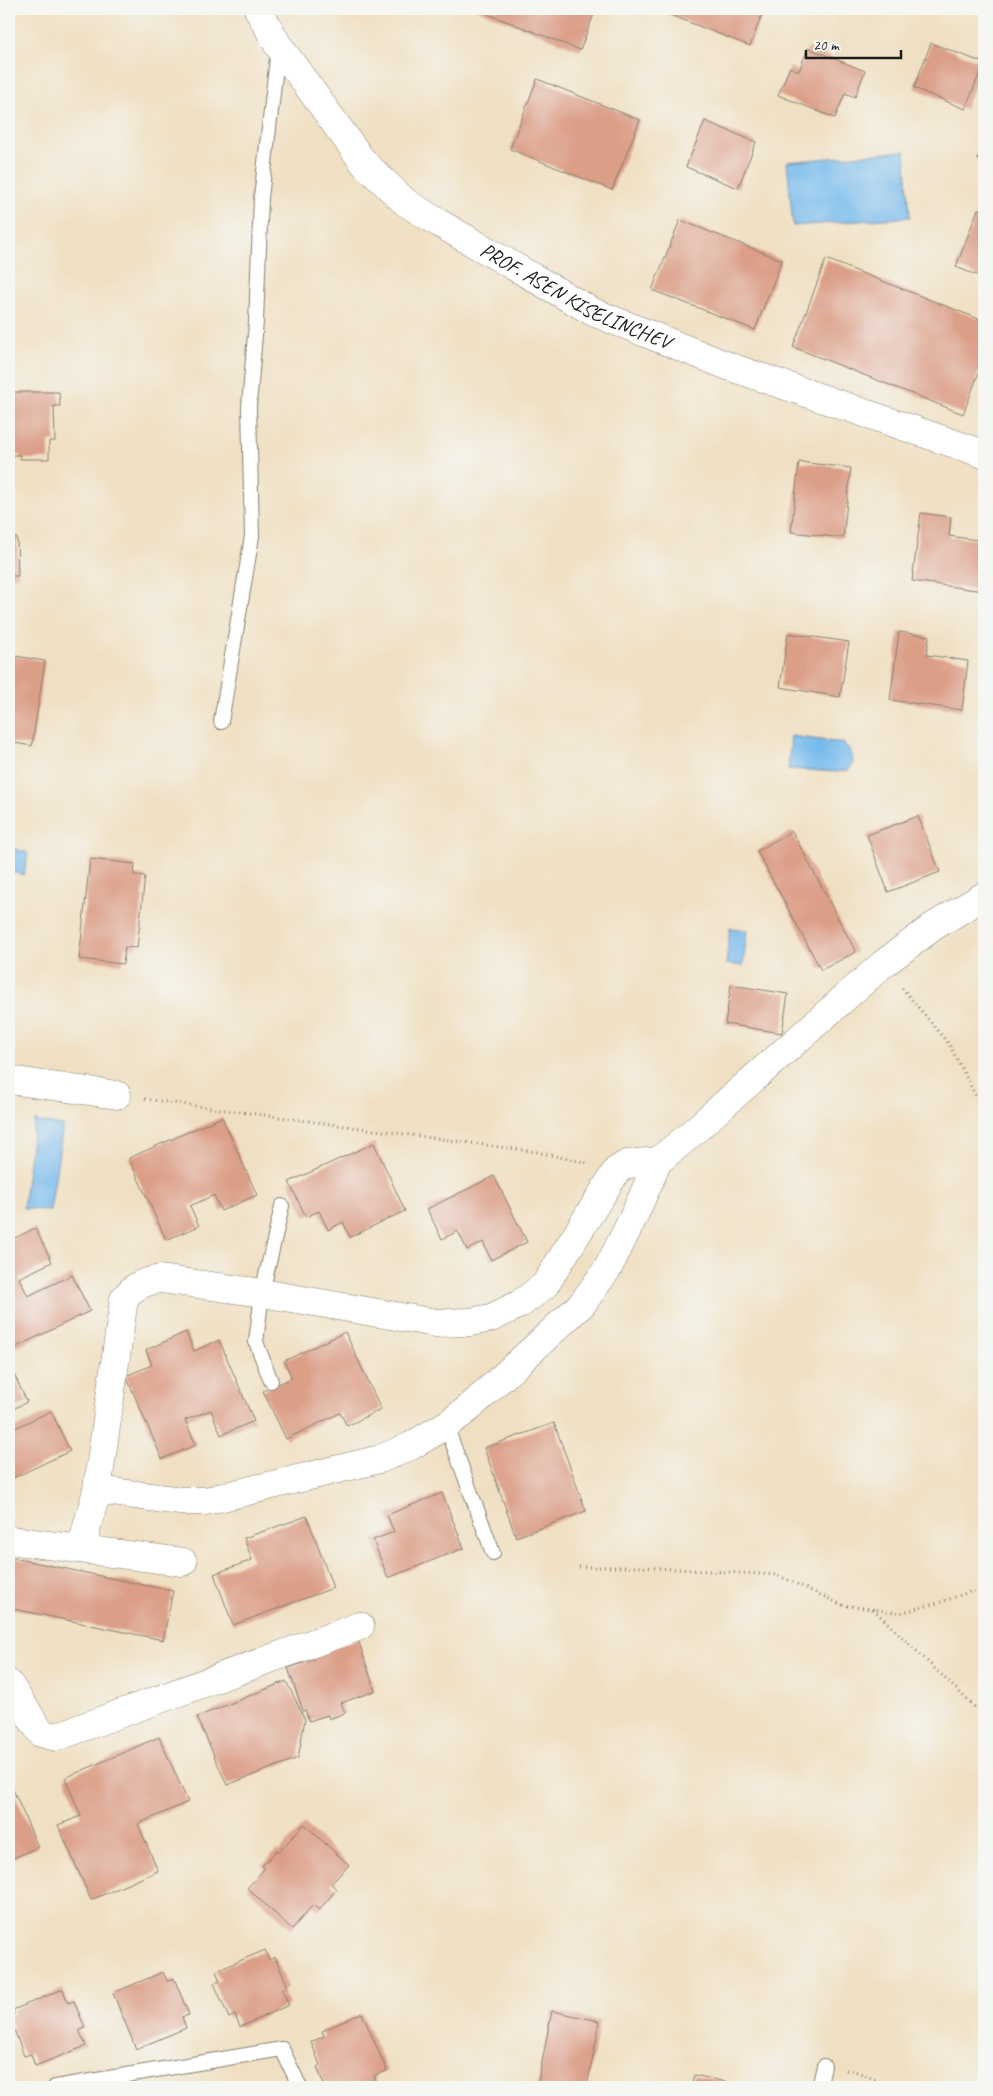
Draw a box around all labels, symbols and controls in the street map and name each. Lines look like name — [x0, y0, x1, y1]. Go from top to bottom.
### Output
scale bar — [806, 28, 900, 60]
text: 20 m — [813, 36, 840, 55]
street label: PROF. ASEN KISELINCHEV — [476, 237, 678, 356]

